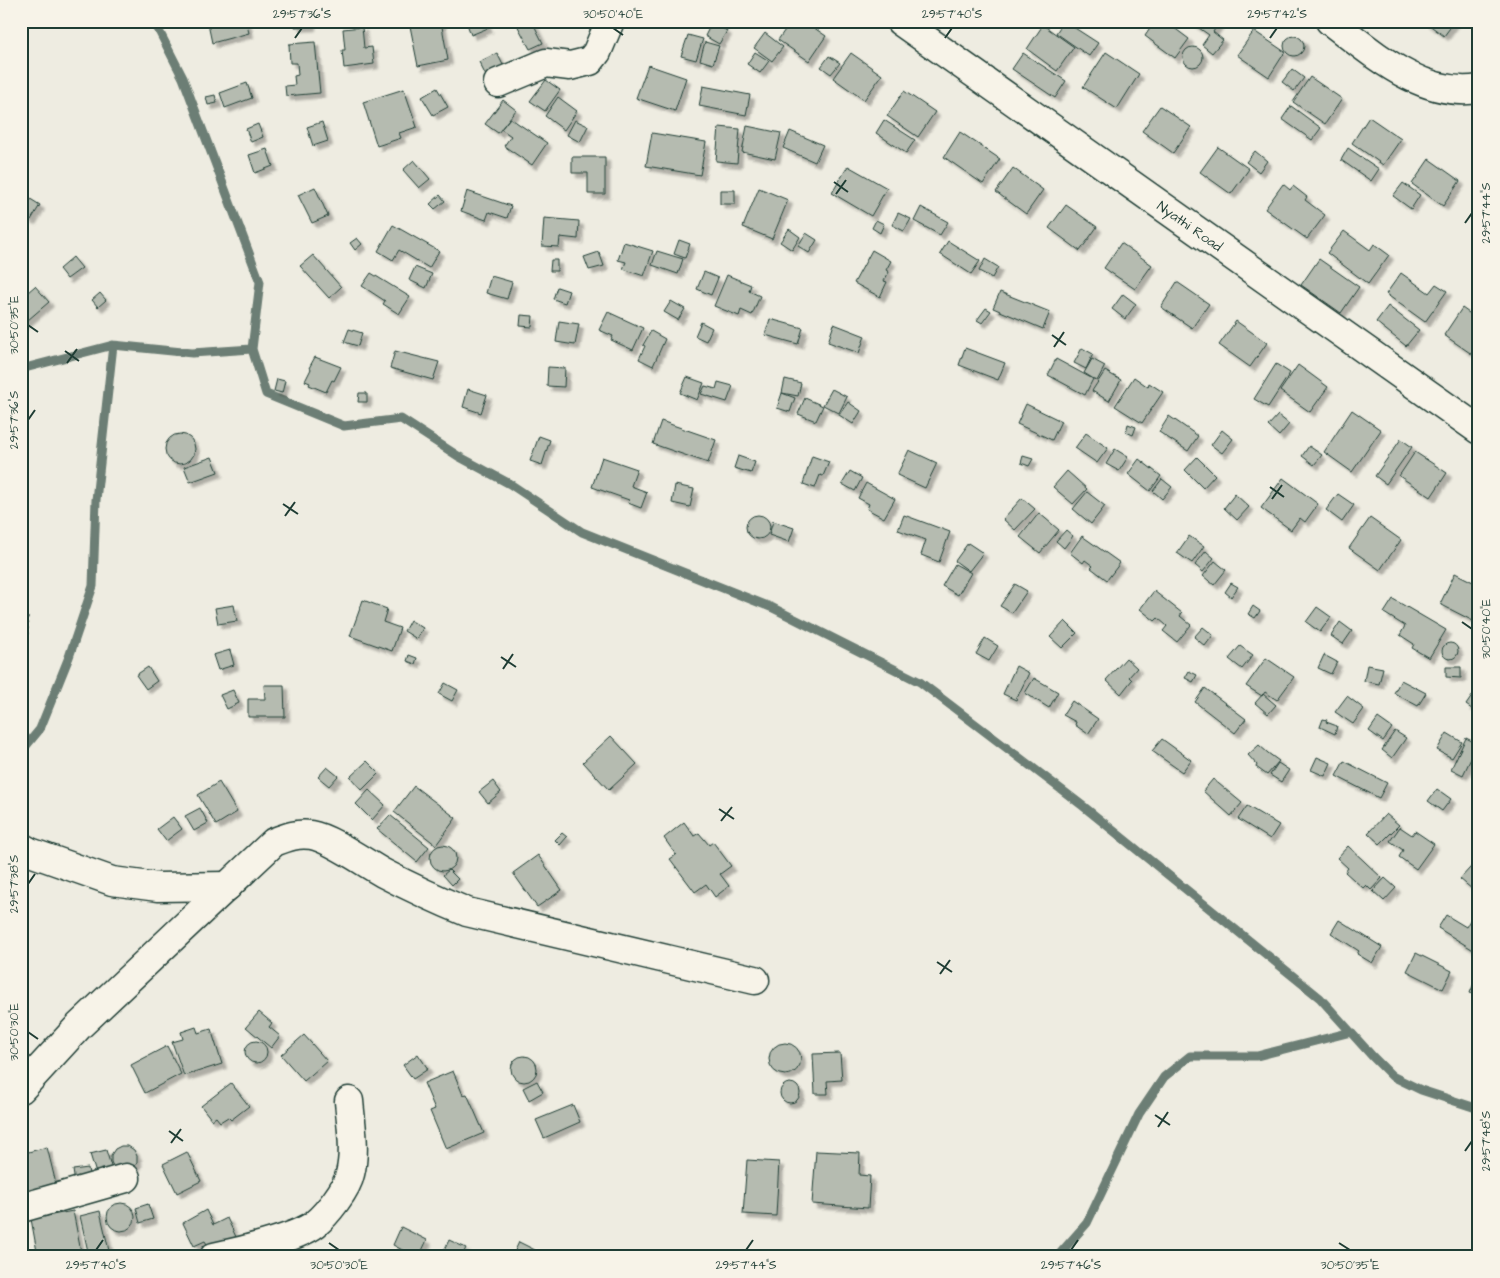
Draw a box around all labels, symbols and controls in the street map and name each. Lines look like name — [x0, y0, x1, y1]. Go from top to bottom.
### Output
text: 29°57'36"S — [273, 6, 331, 23]
text: 30°50'40"E — [583, 6, 643, 23]
text: 29°57'40"S — [922, 6, 983, 23]
text: 29°57'42"S — [1247, 6, 1307, 23]
text: 29°57'44"S — [1478, 182, 1495, 244]
street label: Nyathi Road — [1153, 197, 1226, 257]
text: 30°50'35"E — [6, 296, 23, 354]
text: 29°57'36"S — [6, 391, 23, 449]
text: 30°50'40"E — [1478, 599, 1495, 659]
text: 29°57'38"S — [6, 854, 23, 913]
text: 30°50'30"E — [6, 1003, 23, 1061]
text: 29°57'48"S — [1478, 1110, 1495, 1171]
text: 29°57'40"S — [66, 1257, 127, 1274]
text: 30°50'30"E — [310, 1257, 368, 1274]
text: 29°57'44"S — [715, 1257, 777, 1274]
text: 29°57'46"S — [1041, 1257, 1101, 1274]
text: 30°50'35"E — [1321, 1257, 1379, 1274]

